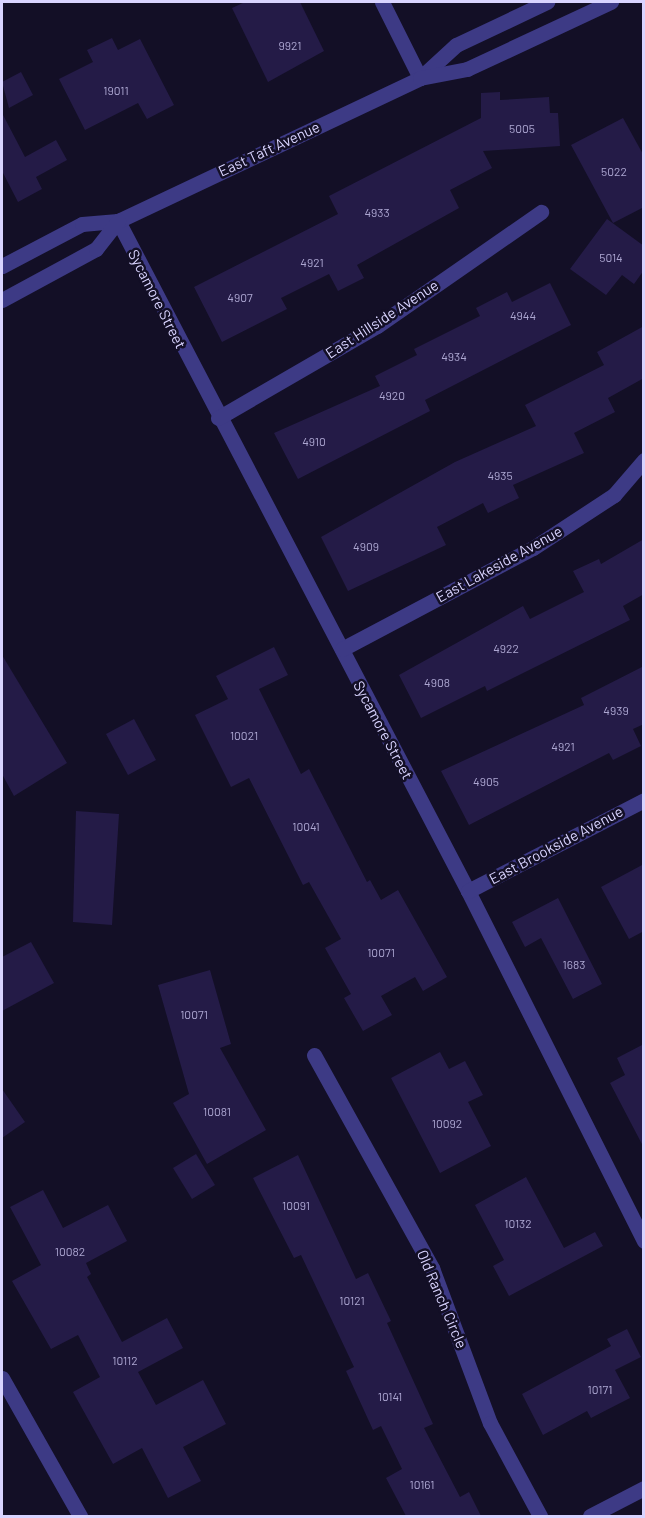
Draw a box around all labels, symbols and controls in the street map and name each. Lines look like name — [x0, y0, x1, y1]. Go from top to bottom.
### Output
house number: 9921 — [279, 39, 301, 53]
house number: 19011 — [103, 84, 129, 98]
street label: East Taft Avenue — [215, 118, 323, 180]
house number: 5005 — [509, 122, 535, 136]
house number: 5022 — [601, 165, 627, 179]
house number: 4933 — [364, 206, 390, 220]
street label: Sycamore Street — [124, 246, 190, 352]
house number: 5014 — [599, 251, 623, 265]
house number: 4921 — [300, 256, 324, 270]
street label: East Hillside Avenue — [322, 276, 442, 362]
house number: 4907 — [227, 291, 253, 305]
house number: 4944 — [510, 309, 536, 323]
house number: 4934 — [441, 350, 467, 364]
house number: 4920 — [379, 389, 405, 403]
house number: 4910 — [302, 435, 326, 449]
house number: 4935 — [487, 469, 513, 483]
street label: East Lakeside Avenue — [433, 522, 565, 606]
house number: 4909 — [353, 540, 379, 554]
house number: 4922 — [493, 642, 519, 656]
house number: 4908 — [424, 676, 450, 690]
street label: Sycamore Street — [350, 678, 416, 782]
house number: 4939 — [603, 704, 629, 718]
house number: 10021 — [230, 729, 258, 743]
house number: 4921 — [551, 740, 575, 754]
house number: 4905 — [473, 775, 499, 789]
street label: East Brookside Avenue — [486, 802, 626, 888]
house number: 10041 — [292, 820, 320, 834]
house number: 10071 — [367, 946, 395, 960]
house number: 1683 — [563, 958, 585, 972]
house number: 10071 — [180, 1008, 208, 1022]
house number: 10081 — [203, 1105, 231, 1119]
house number: 10092 — [432, 1117, 462, 1131]
house number: 10091 — [282, 1199, 310, 1213]
house number: 10132 — [504, 1217, 532, 1231]
house number: 10082 — [55, 1245, 85, 1259]
street label: Old Ranch Circle — [413, 1247, 471, 1351]
house number: 10121 — [339, 1294, 365, 1308]
house number: 10112 — [112, 1354, 138, 1368]
house number: 10171 — [588, 1383, 612, 1397]
house number: 10141 — [378, 1390, 402, 1404]
house number: 10161 — [409, 1478, 435, 1492]

